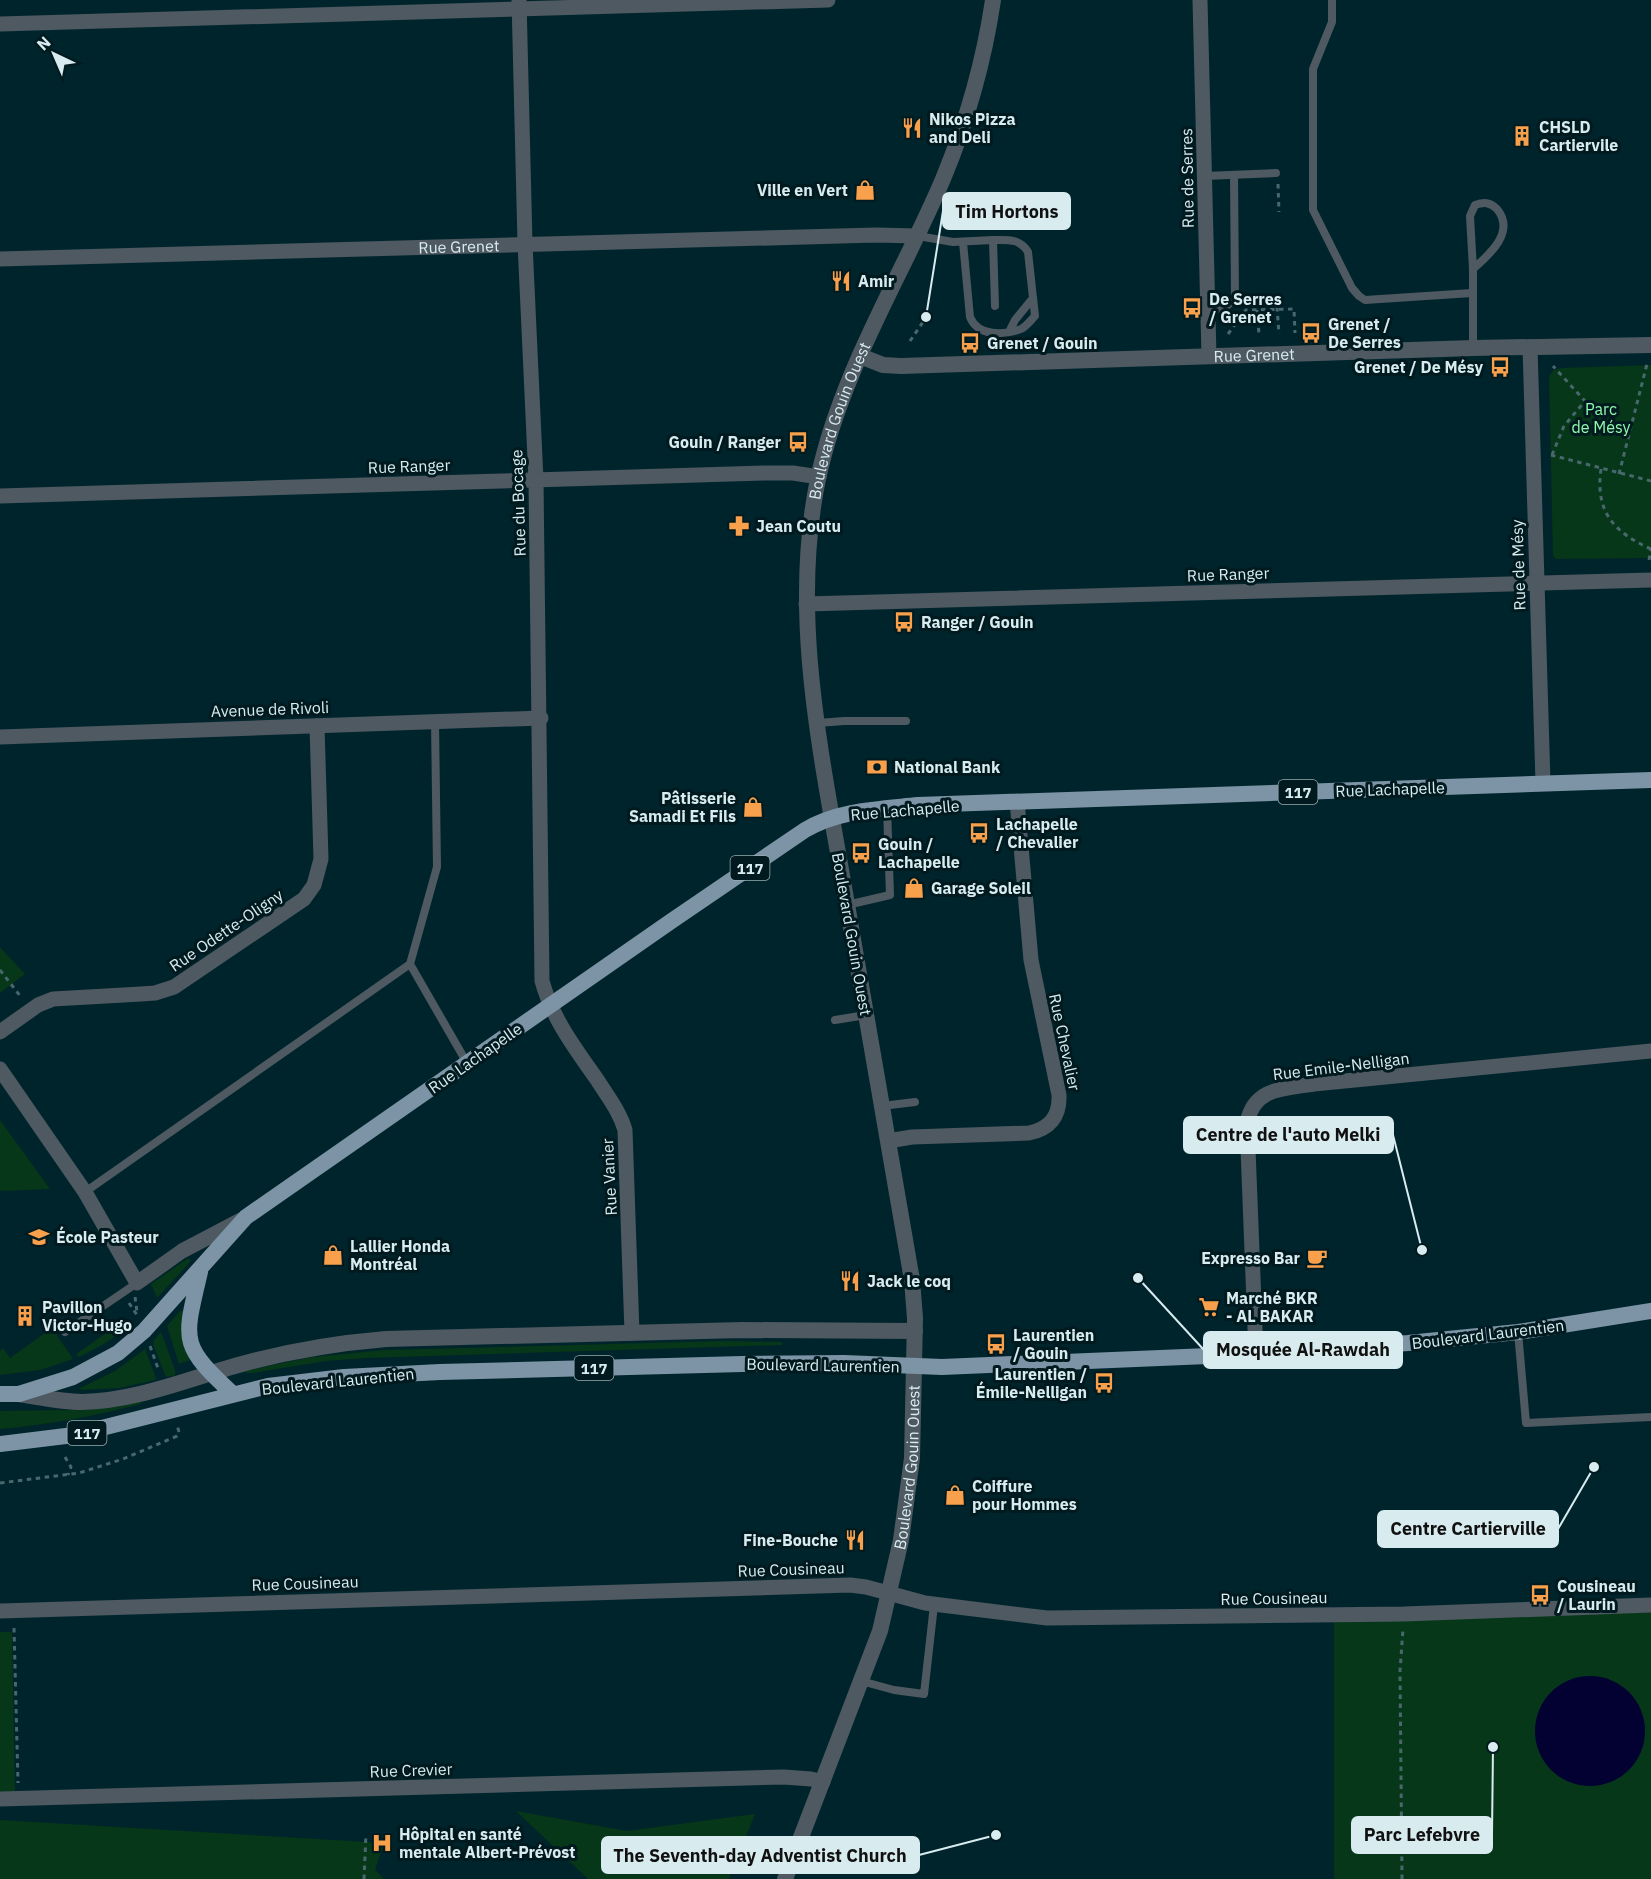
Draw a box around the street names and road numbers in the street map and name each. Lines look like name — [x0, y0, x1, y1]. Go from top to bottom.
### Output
street label: Rue de Serres — [1176, 128, 1198, 228]
street label: Rue Grenet — [418, 235, 500, 258]
street label: Boulevard Gouin Ouest — [804, 339, 875, 501]
street label: Rue Grenet — [1213, 344, 1295, 366]
street label: Rue du Bocage — [506, 449, 530, 557]
street label: Rue Ranger — [367, 455, 451, 477]
street label: Rue de Mésy — [1506, 519, 1530, 611]
street label: Rue Ranger — [1186, 563, 1270, 585]
street label: Avenue de Rivoli — [211, 697, 329, 721]
street label: Rue Lachapelle — [1335, 777, 1445, 801]
road number: 117 — [1278, 780, 1318, 804]
street label: Rue Lachapelle — [850, 795, 961, 825]
street label: Boulevard Gouin Ouest — [828, 851, 876, 1017]
road number: 117 — [730, 856, 770, 880]
street label: Rue Odette-Oligny — [165, 885, 287, 975]
street label: Rue Chevalier — [1045, 992, 1085, 1093]
street label: Rue Lachapelle — [424, 1018, 526, 1098]
street label: Rue Emile-Nelligan — [1271, 1048, 1411, 1084]
street label: Rue Vanier — [597, 1138, 621, 1216]
street label: Boulevard Laurentien — [1411, 1315, 1565, 1353]
street label: Boulevard Laurentien — [746, 1354, 900, 1376]
road number: 117 — [574, 1356, 614, 1380]
street label: Boulevard Laurentien — [261, 1363, 415, 1399]
street label: Boulevard Gouin Ouest — [889, 1385, 924, 1552]
road number: 117 — [68, 1421, 106, 1445]
street label: Rue Cousineau — [737, 1557, 845, 1581]
street label: Rue Cousineau — [251, 1571, 359, 1595]
street label: Rue Cousineau — [1220, 1587, 1328, 1609]
street label: Rue Crevier — [369, 1759, 453, 1781]

